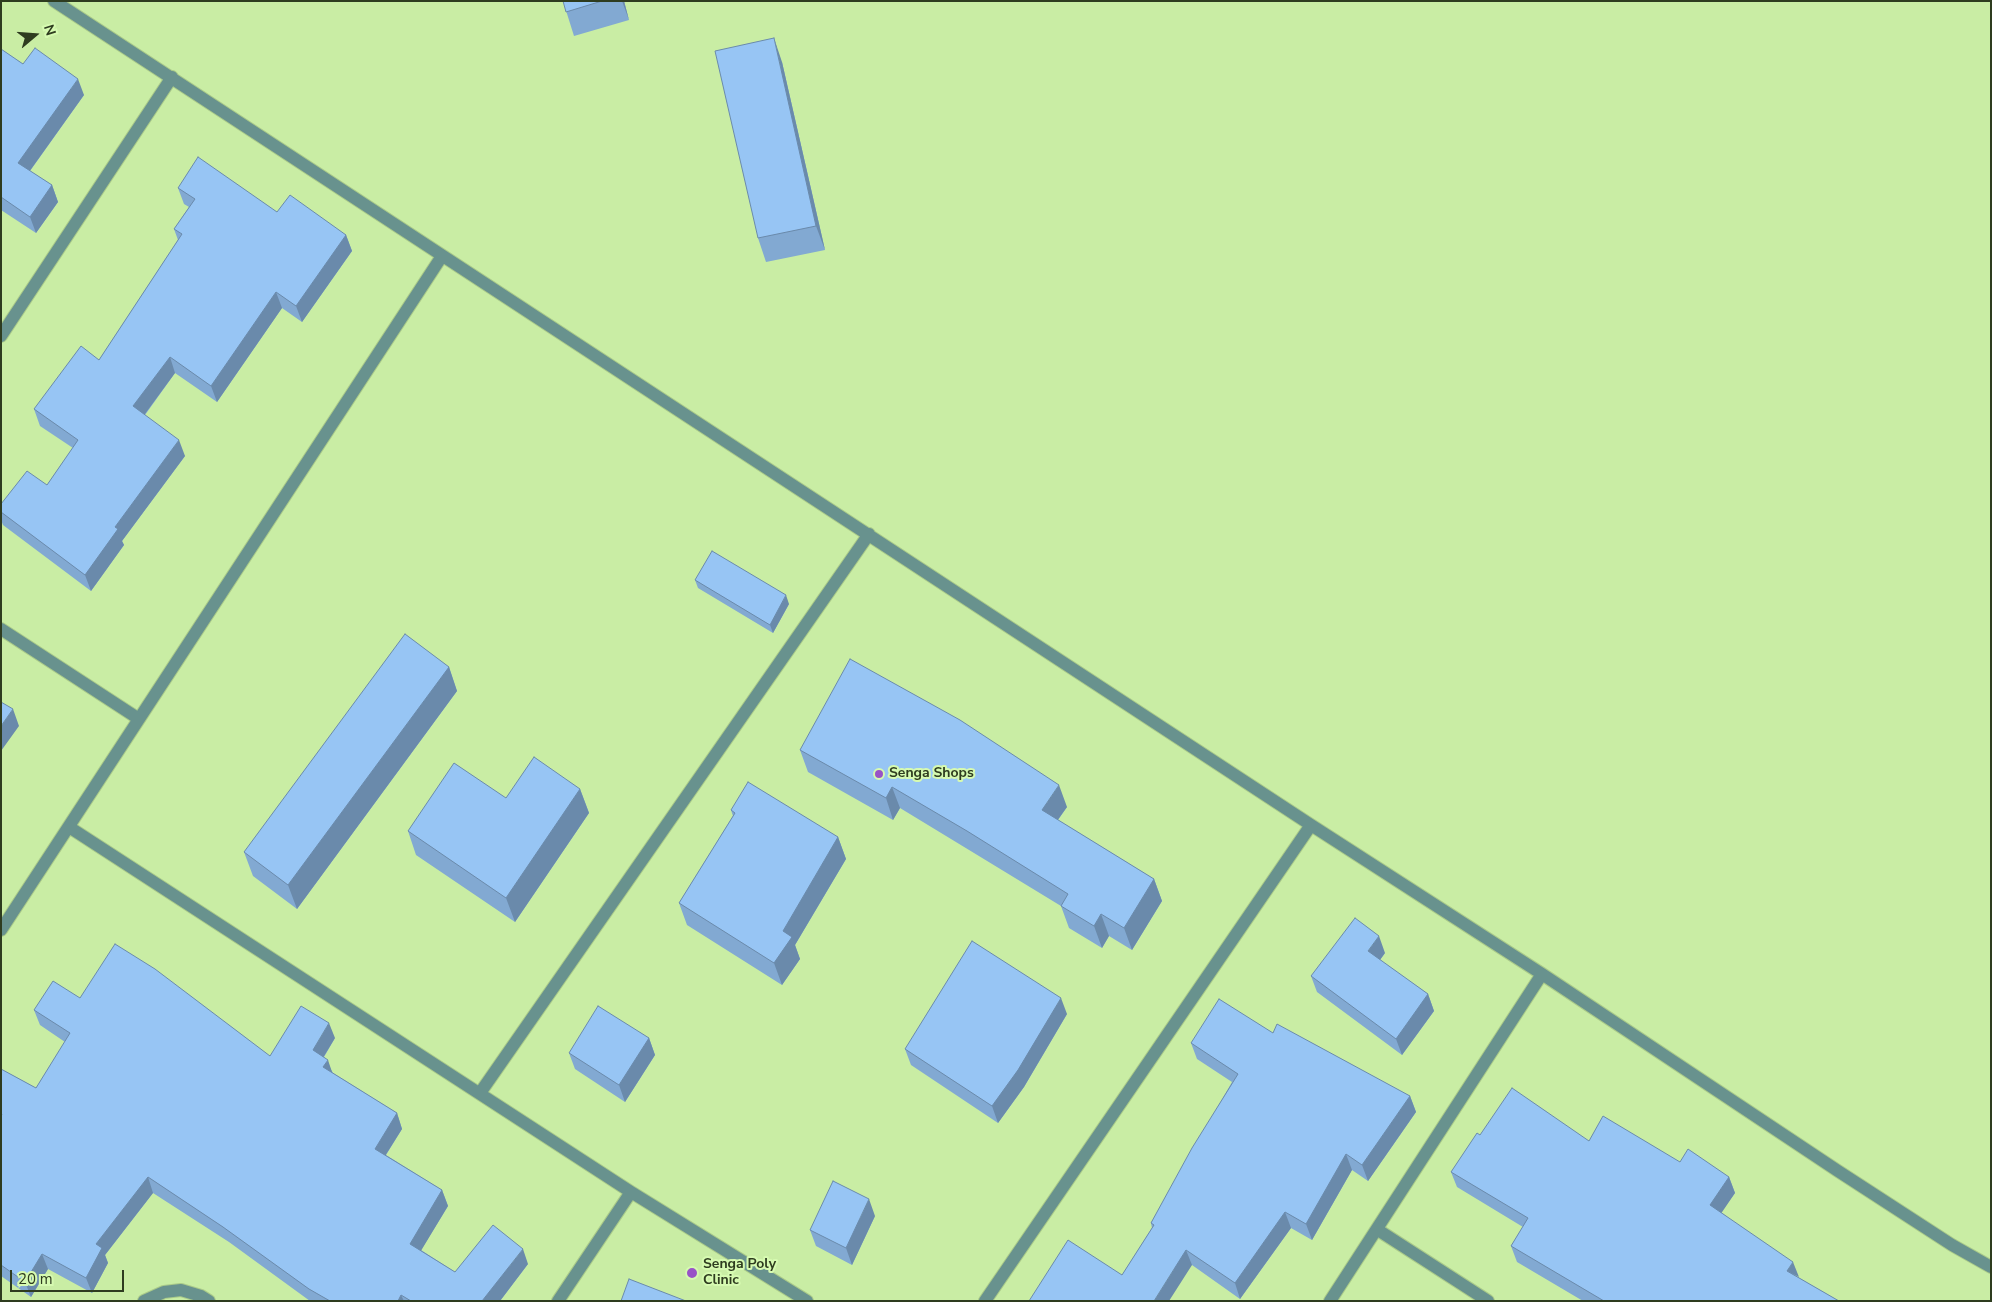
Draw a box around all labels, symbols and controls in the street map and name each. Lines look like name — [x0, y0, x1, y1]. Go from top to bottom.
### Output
north arrow — [10, 10, 60, 60]
text: N — [39, 22, 60, 38]
place label: Senga Shops — [889, 766, 974, 782]
marker: Senga Shops — [873, 768, 885, 780]
place label: Senga Poly Clinic — [703, 1257, 776, 1290]
scale bar — [12, 1260, 126, 1292]
marker: Senga Poly Clinic — [685, 1266, 699, 1280]
text: 20 m — [18, 1269, 53, 1289]

